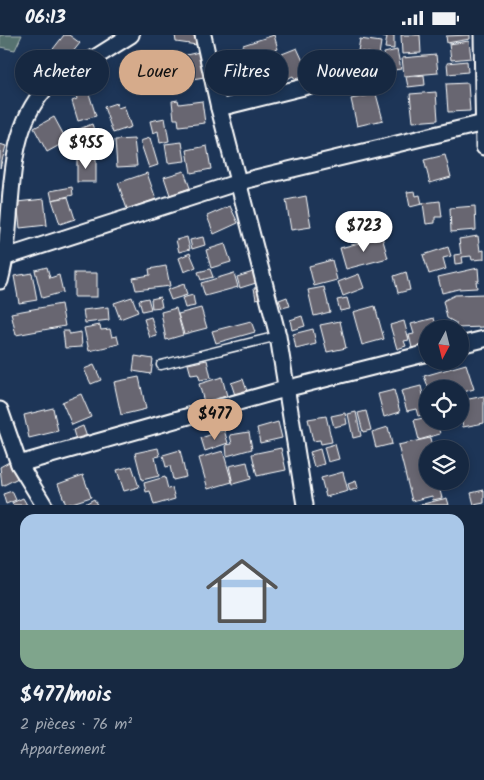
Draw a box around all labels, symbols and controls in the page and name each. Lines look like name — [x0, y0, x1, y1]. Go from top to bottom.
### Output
text: 06:13 — [25, 3, 66, 33]
chip: Acheter — [15, 50, 109, 95]
chip: Louer — [119, 50, 195, 95]
chip: Filtres — [205, 50, 288, 95]
chip: Nouveau — [298, 50, 396, 95]
pin: $955 — [56, 127, 116, 170]
text: $955 — [69, 131, 103, 156]
pin: $723 — [334, 211, 394, 253]
text: $723 — [346, 214, 382, 239]
north arrow — [419, 320, 469, 370]
map controls — [419, 320, 469, 490]
button: locate — [419, 380, 469, 430]
pin: $477 — [185, 399, 245, 441]
text: $477 — [198, 402, 232, 427]
button: layers — [419, 440, 469, 490]
icon: home — [197, 546, 287, 636]
text: $477/mois — [20, 679, 112, 712]
text: 2 pièces · 76 m² — [20, 712, 132, 737]
text: Appartement — [20, 737, 106, 762]

